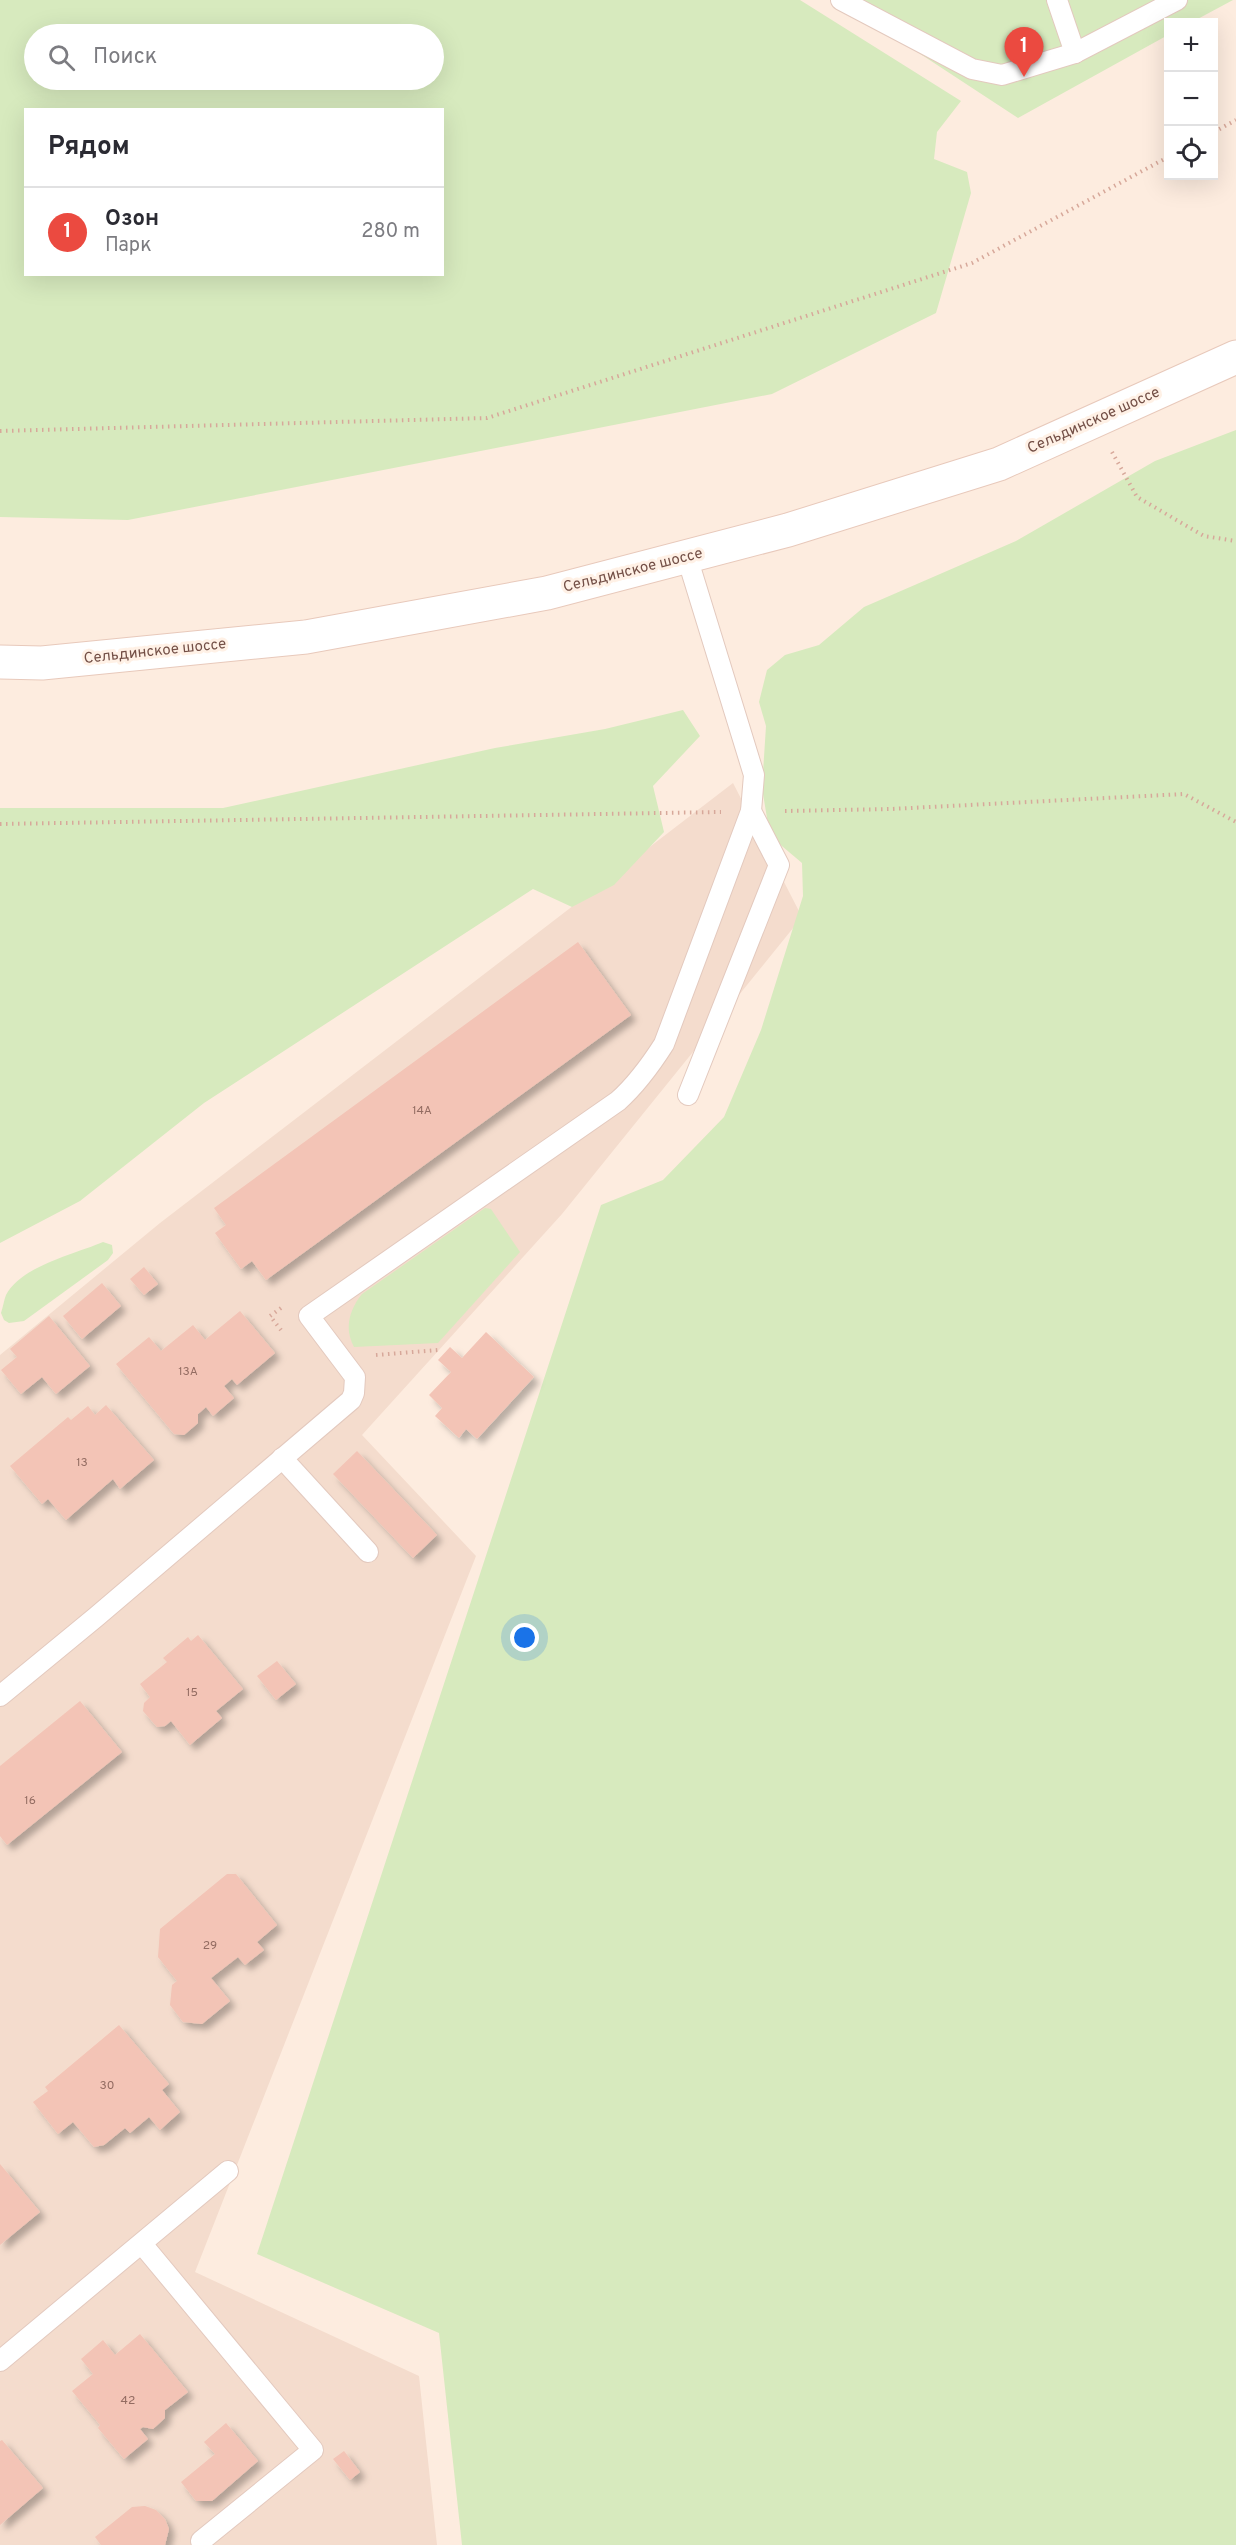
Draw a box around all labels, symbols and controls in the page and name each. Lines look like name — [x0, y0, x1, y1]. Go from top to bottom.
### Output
map controls — [1164, 18, 1218, 180]
button: + — [1164, 18, 1218, 72]
search box — [24, 24, 444, 90]
pin: 1 — [1004, 28, 1044, 77]
icon: search — [45, 41, 78, 74]
text: Поиск — [93, 44, 157, 71]
button: − — [1164, 72, 1218, 126]
button: locate — [1164, 126, 1218, 180]
text: Рядом — [48, 131, 130, 164]
text: Озон — [105, 206, 159, 233]
text: 1 — [64, 219, 72, 245]
text: 280 m — [361, 219, 420, 245]
text: Парк — [105, 233, 152, 259]
street label: Сельдинское шоссе — [1025, 383, 1163, 459]
street label: Сельдинское шоссе — [561, 544, 705, 598]
street label: Сельдинское шоссе — [83, 635, 227, 669]
house number: 14А — [412, 1103, 432, 1119]
house number: 13А — [178, 1364, 198, 1380]
house number: 13 — [76, 1455, 88, 1471]
your location — [510, 1623, 539, 1652]
house number: 15 — [186, 1685, 198, 1701]
house number: 16 — [24, 1793, 36, 1809]
house number: 29 — [203, 1938, 217, 1954]
house number: 30 — [100, 2078, 114, 2094]
house number: 42 — [121, 2393, 135, 2409]

